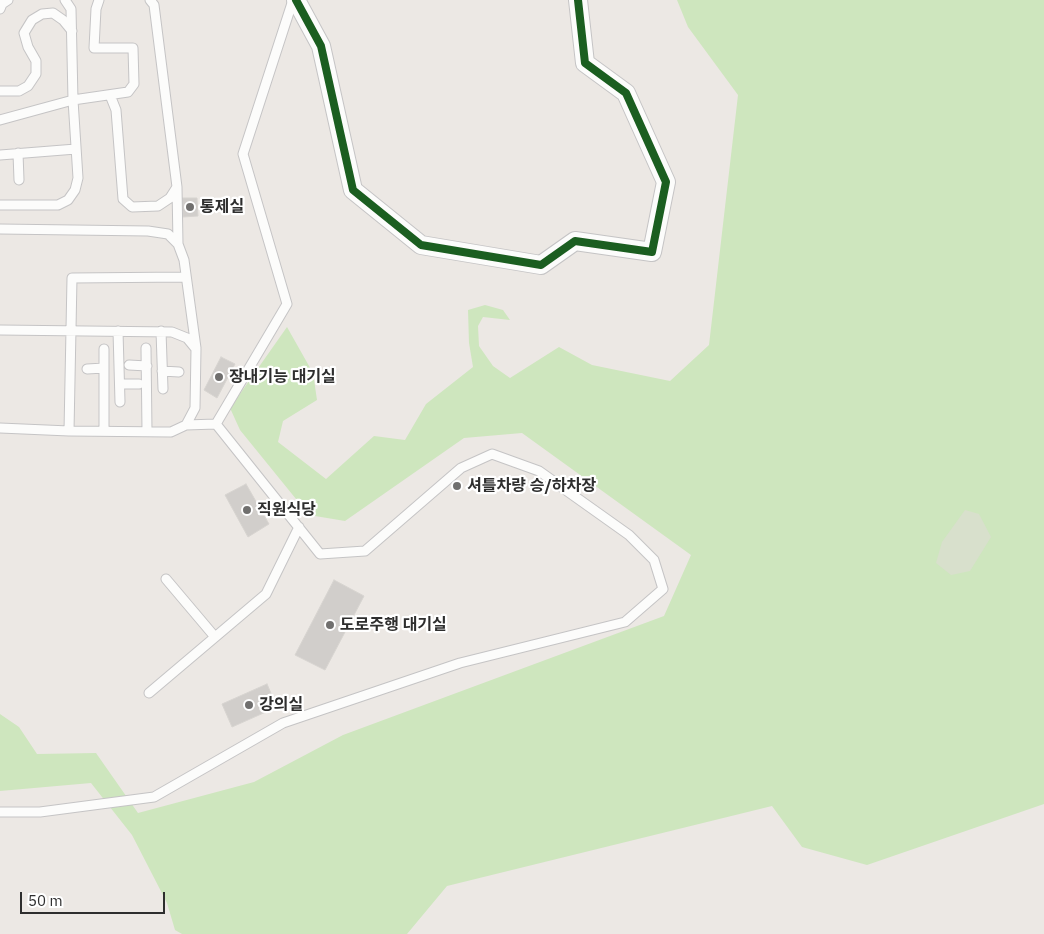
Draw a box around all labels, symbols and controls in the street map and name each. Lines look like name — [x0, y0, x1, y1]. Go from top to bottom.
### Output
place label: 통제실 — [200, 197, 244, 217]
marker: 통제실 — [184, 201, 196, 213]
place label: 장내기능 대기실 — [229, 367, 336, 387]
marker: 장내기능 대기실 — [213, 371, 225, 383]
place label: 셔틀차량 승/하차장 — [467, 476, 596, 496]
marker: 셔틀차량 승/하차장 — [451, 480, 463, 492]
place label: 직원식당 — [257, 500, 316, 520]
marker: 직원식당 — [241, 504, 253, 516]
place label: 도로주행 대기실 — [340, 615, 447, 635]
marker: 도로주행 대기실 — [324, 619, 336, 631]
place label: 강의실 — [259, 695, 303, 715]
marker: 강의실 — [243, 699, 255, 711]
scale bar — [22, 882, 168, 914]
text: 50 m — [28, 891, 63, 910]

